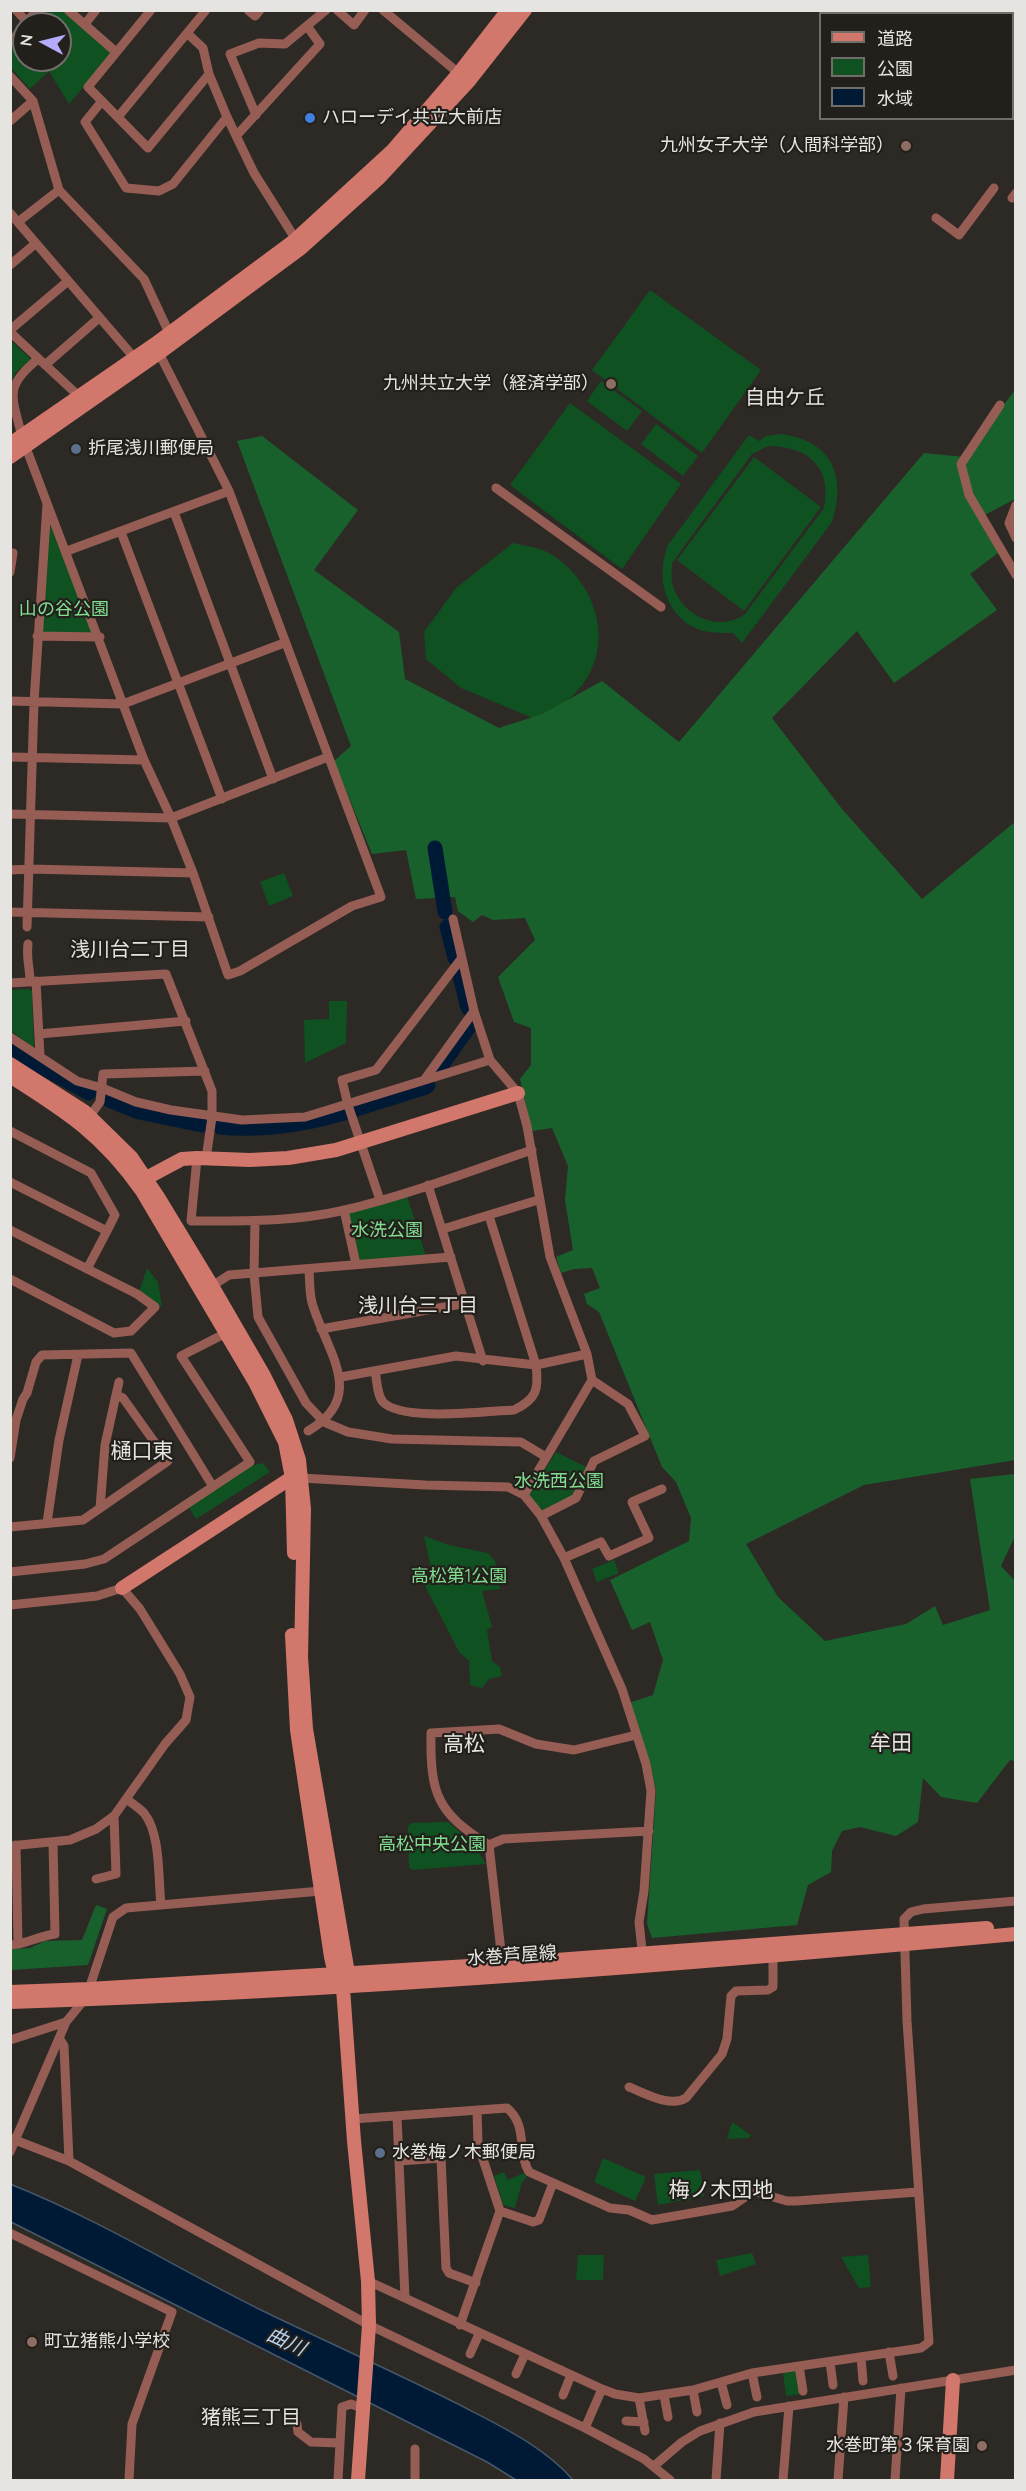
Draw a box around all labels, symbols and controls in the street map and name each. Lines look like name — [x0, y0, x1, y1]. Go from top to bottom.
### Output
north arrow — [12, 12, 72, 72]
legend — [819, 12, 1014, 120]
text: 道路 — [877, 27, 913, 50]
text: N — [15, 33, 37, 47]
text: 公園 — [877, 57, 913, 80]
text: 水域 — [877, 87, 913, 110]
place label: ハローデイ共立大前店 — [322, 107, 502, 129]
marker: ハローデイ共立大前店 — [303, 111, 317, 125]
place label: 九州女子大学（人間科学部） — [660, 135, 894, 157]
marker: 九州女子大学（人間科学部） — [899, 139, 913, 153]
place label: 九州共立大学（経済学部） — [383, 373, 599, 395]
marker: 九州共立大学（経済学部） — [604, 377, 618, 391]
district label: 自由ケ丘 — [745, 386, 825, 410]
place label: 折尾浅川郵便局 — [88, 438, 214, 460]
marker: 折尾浅川郵便局 — [69, 442, 83, 456]
park label: 山の谷公園 — [19, 599, 109, 621]
district label: 浅川台二丁目 — [70, 938, 190, 962]
park label: 水洗公園 — [351, 1220, 423, 1242]
district label: 浅川台三丁目 — [358, 1294, 478, 1318]
district label: 樋口東 — [111, 1439, 173, 1465]
park label: 水洗西公園 — [514, 1471, 604, 1493]
park label: 高松第1公園 — [411, 1566, 507, 1588]
district label: 牟田 — [870, 1731, 912, 1757]
district label: 高松 — [443, 1732, 485, 1758]
park label: 高松中央公園 — [378, 1834, 486, 1856]
street label: 水巻芦屋線 — [466, 1942, 558, 1970]
place label: 水巻梅ノ木郵便局 — [392, 2142, 536, 2164]
marker: 水巻梅ノ木郵便局 — [373, 2146, 387, 2160]
district label: 梅ノ木団地 — [669, 2178, 773, 2204]
water label: 曲川 — [263, 2323, 309, 2361]
place label: 町立猪熊小学校 — [44, 2331, 170, 2353]
marker: 町立猪熊小学校 — [25, 2335, 39, 2349]
district label: 猪熊三丁目 — [201, 2406, 301, 2430]
place label: 水巻町第３保育園 — [826, 2435, 970, 2457]
marker: 水巻町第３保育園 — [975, 2439, 989, 2453]

